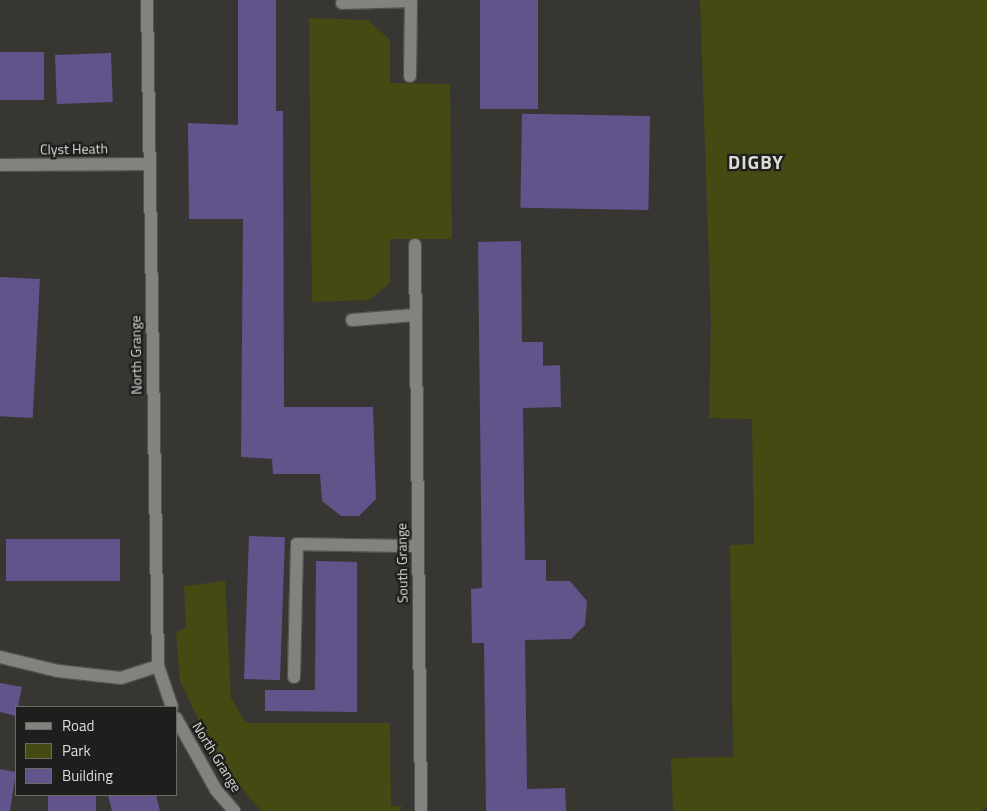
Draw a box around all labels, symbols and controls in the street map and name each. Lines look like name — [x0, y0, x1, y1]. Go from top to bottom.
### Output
street label: Clyst Heath — [40, 140, 108, 158]
district label: DIGBY — [727, 151, 785, 173]
street label: North Grange — [127, 315, 145, 395]
street label: South Grange — [393, 523, 411, 603]
legend — [15, 706, 178, 796]
text: Road — [62, 714, 94, 737]
street label: North Grange — [189, 719, 245, 795]
text: Park — [62, 739, 91, 762]
text: Building — [62, 764, 113, 787]

